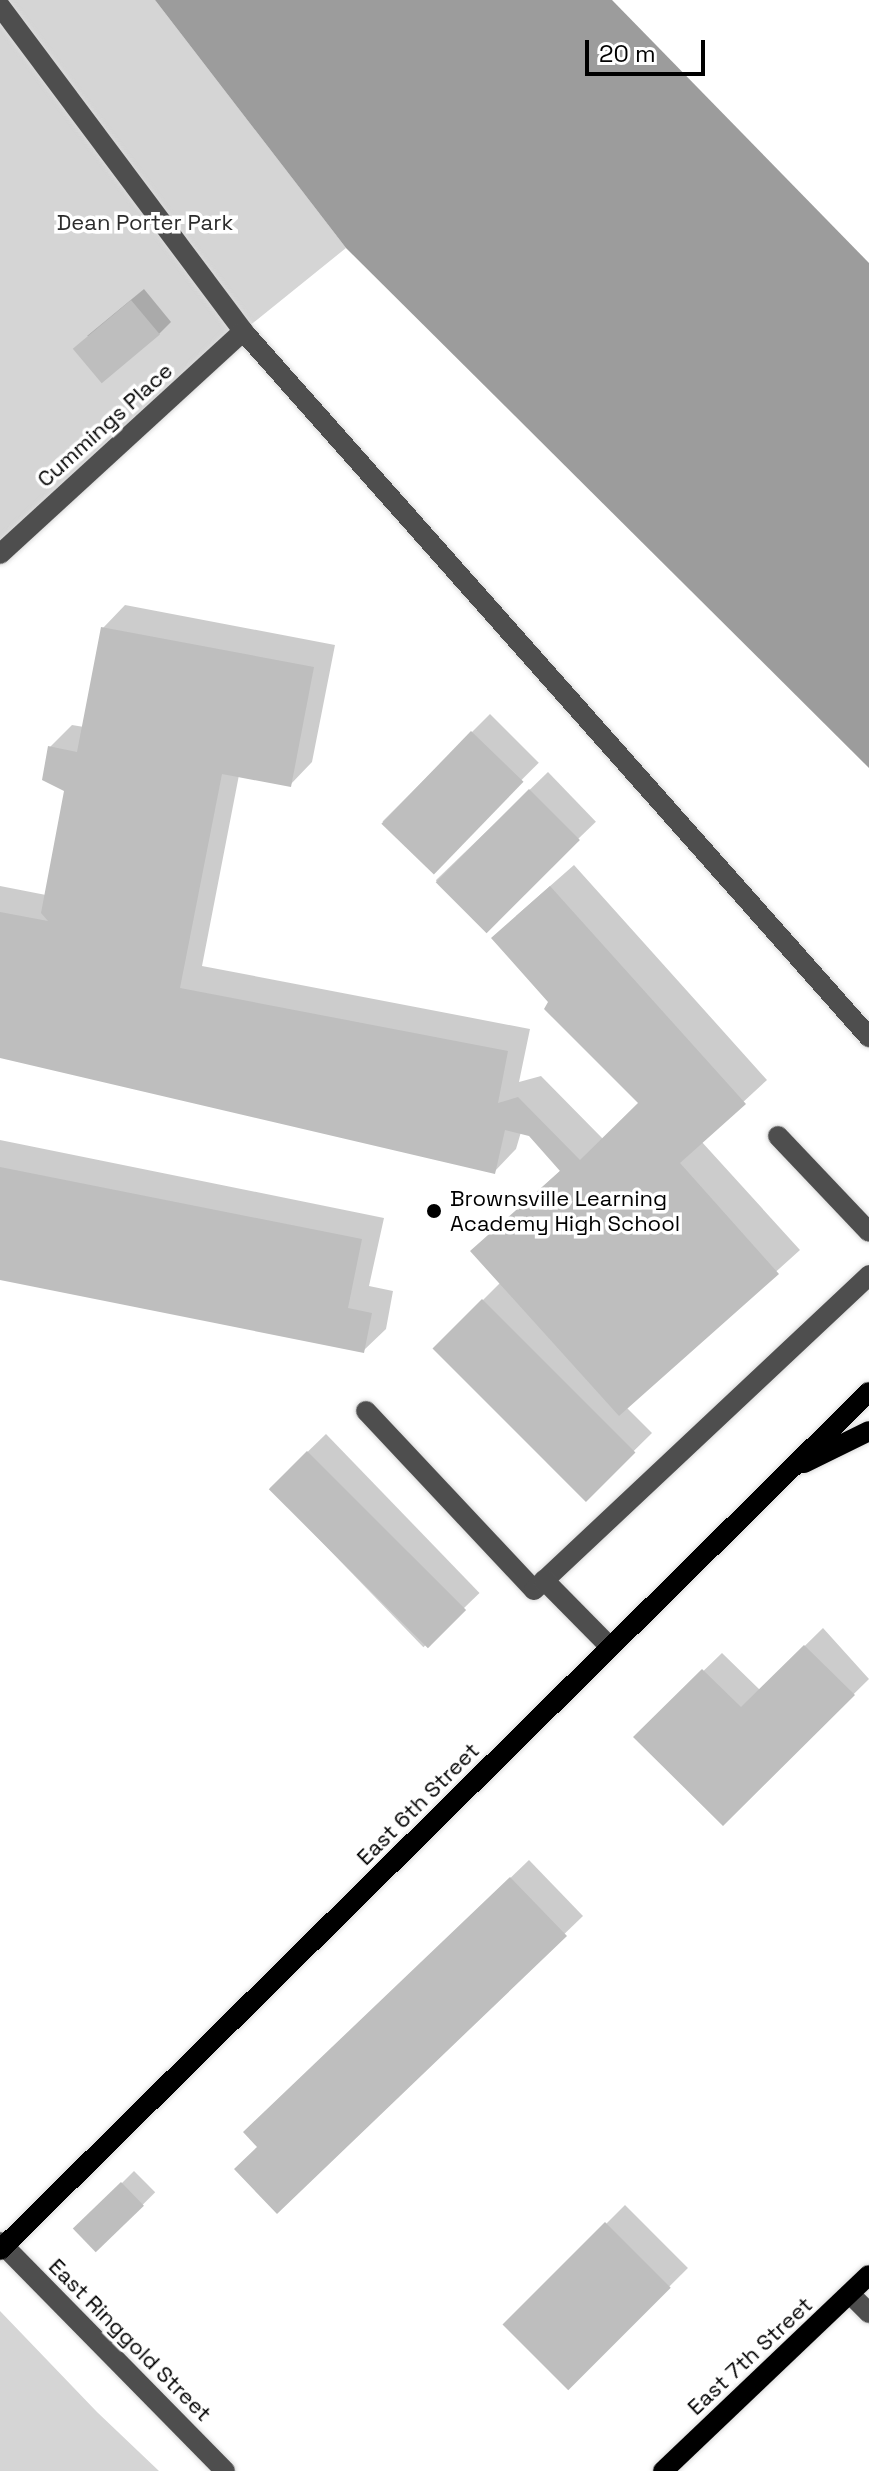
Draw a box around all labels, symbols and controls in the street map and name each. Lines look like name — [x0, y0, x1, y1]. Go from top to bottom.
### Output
scale bar — [589, 24, 709, 74]
text: 20 m — [599, 38, 656, 69]
park label: Dean Porter Park — [57, 210, 233, 236]
street label: Cummings Place — [32, 357, 178, 493]
place label: Brownsville Learning Academy High School — [450, 1185, 680, 1236]
marker: Brownsville Learning Academy High School — [425, 1202, 443, 1220]
street label: East 6th Street — [351, 1737, 485, 1871]
street label: East Ringgold Street — [43, 2253, 217, 2427]
street label: East 7th Street — [682, 2291, 818, 2421]

